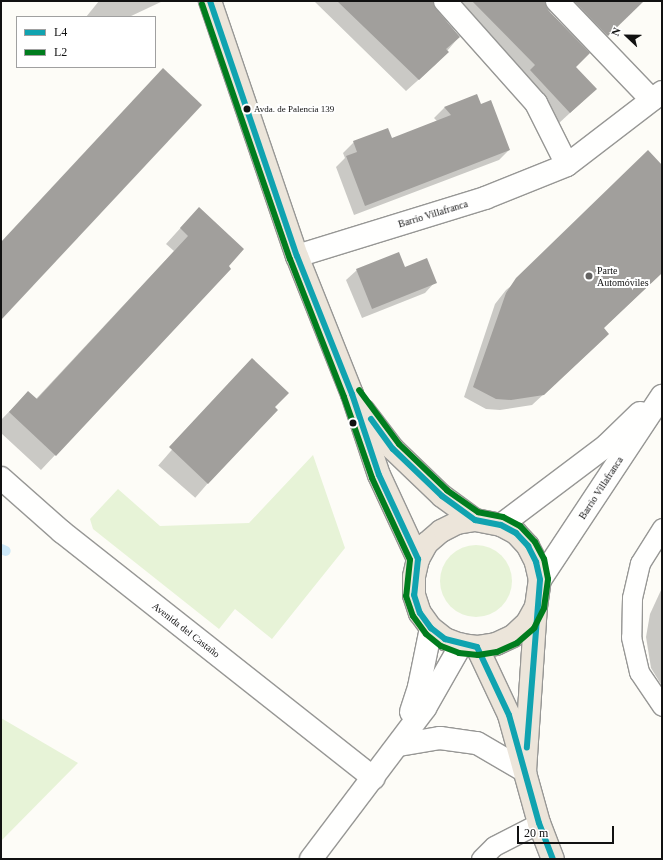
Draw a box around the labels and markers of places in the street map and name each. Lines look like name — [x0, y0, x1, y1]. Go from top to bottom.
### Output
marker: Avda. de Palencia 139 — [242, 104, 252, 114]
place label: Avda. de Palencia 139 — [254, 104, 334, 114]
place label: Parte Automóviles — [597, 264, 649, 288]
marker: Parte Automóviles — [584, 271, 594, 281]
unlabelled marker — [348, 418, 358, 428]

